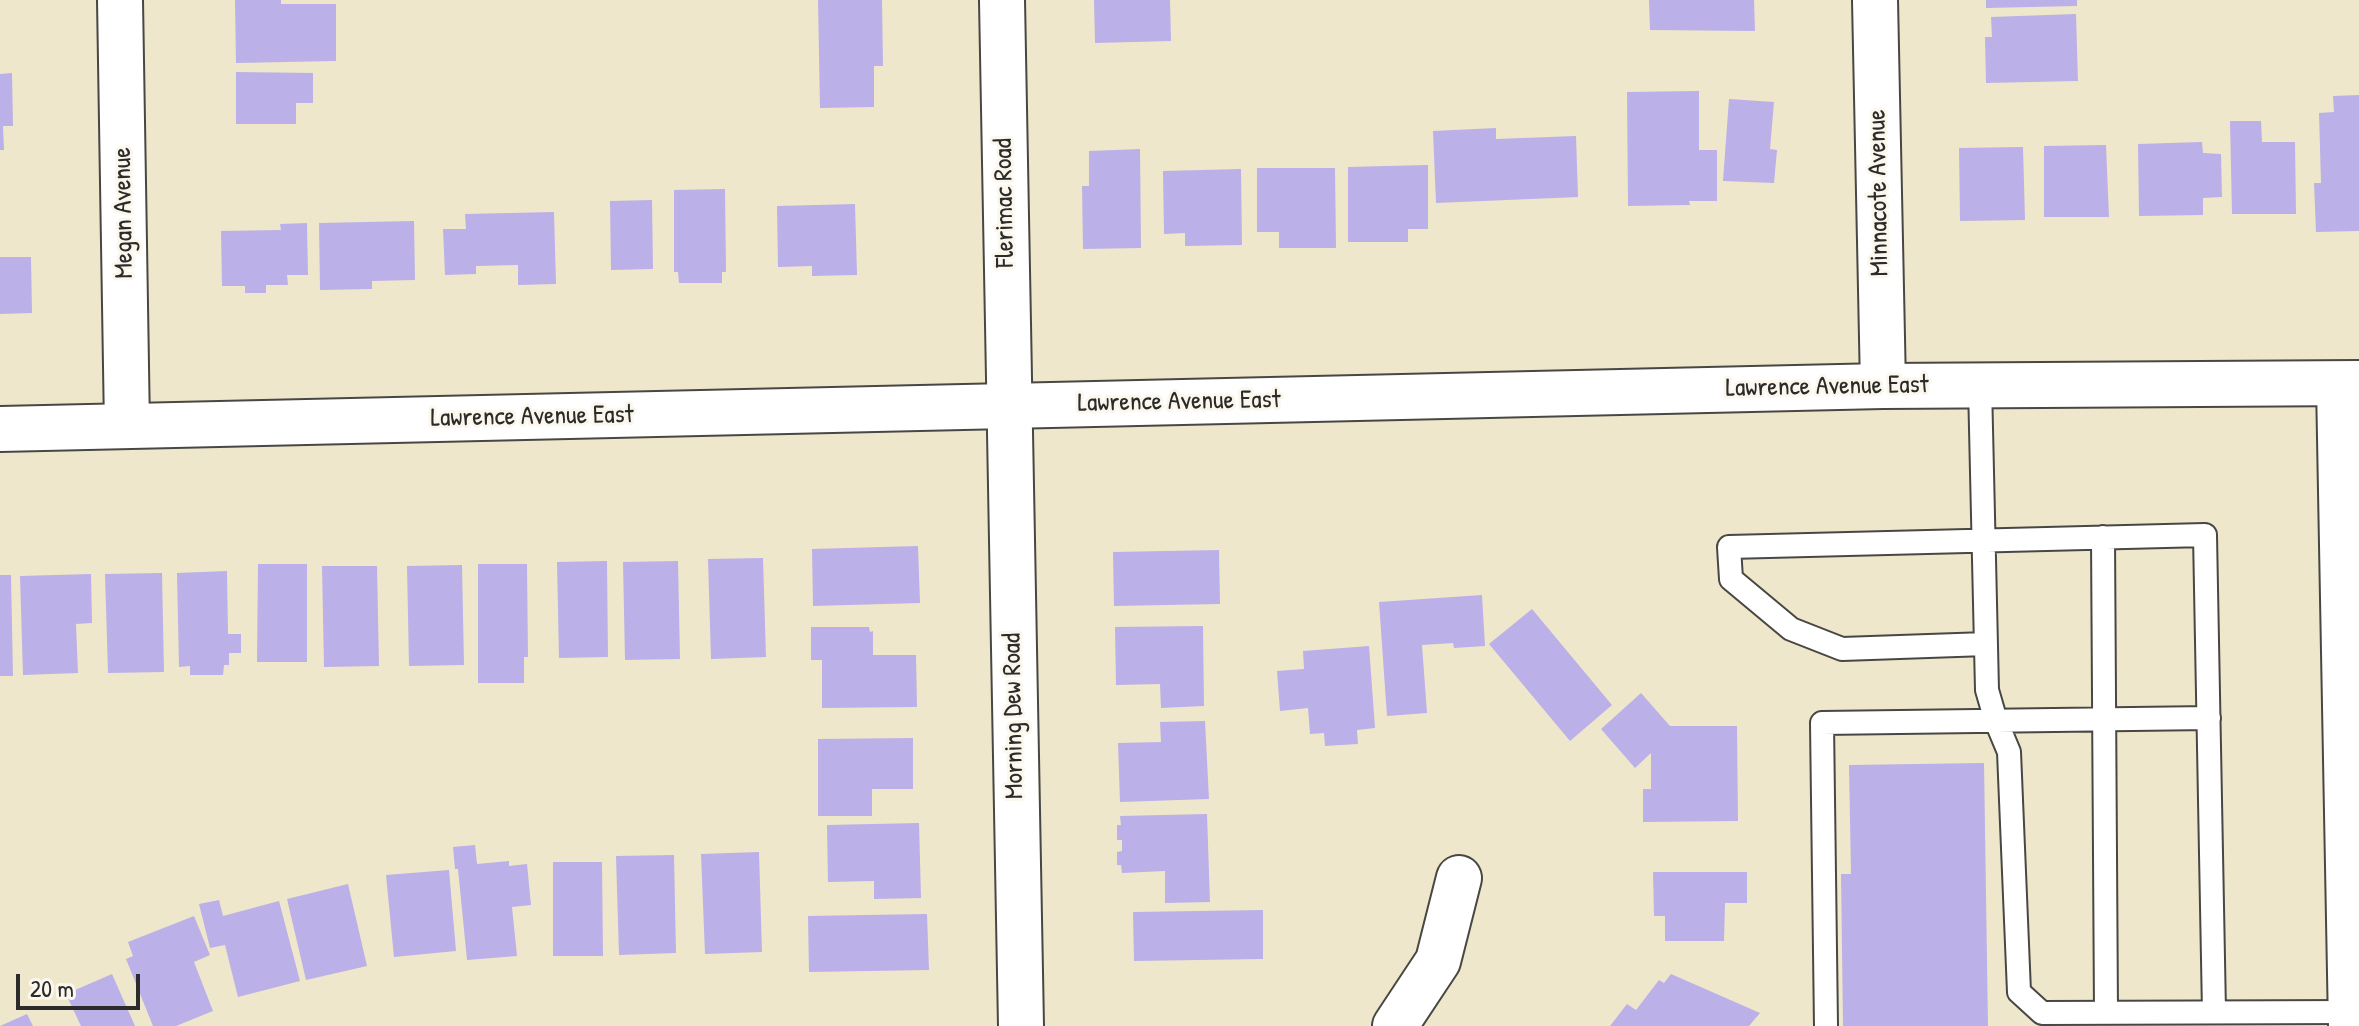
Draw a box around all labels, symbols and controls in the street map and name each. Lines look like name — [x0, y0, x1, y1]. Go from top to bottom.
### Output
street label: Minnacote Avenue — [1862, 109, 1896, 277]
street label: Flerimac Road — [988, 138, 1022, 268]
street label: Megan Avenue — [107, 147, 141, 279]
street label: Lawrence Avenue East — [1725, 370, 1929, 404]
street label: Lawrence Avenue East — [1077, 385, 1281, 419]
street label: Lawrence Avenue East — [430, 400, 634, 434]
street label: Morning Dew Road — [997, 633, 1031, 799]
scale bar — [20, 958, 144, 1008]
text: 20 m — [30, 972, 74, 1004]

